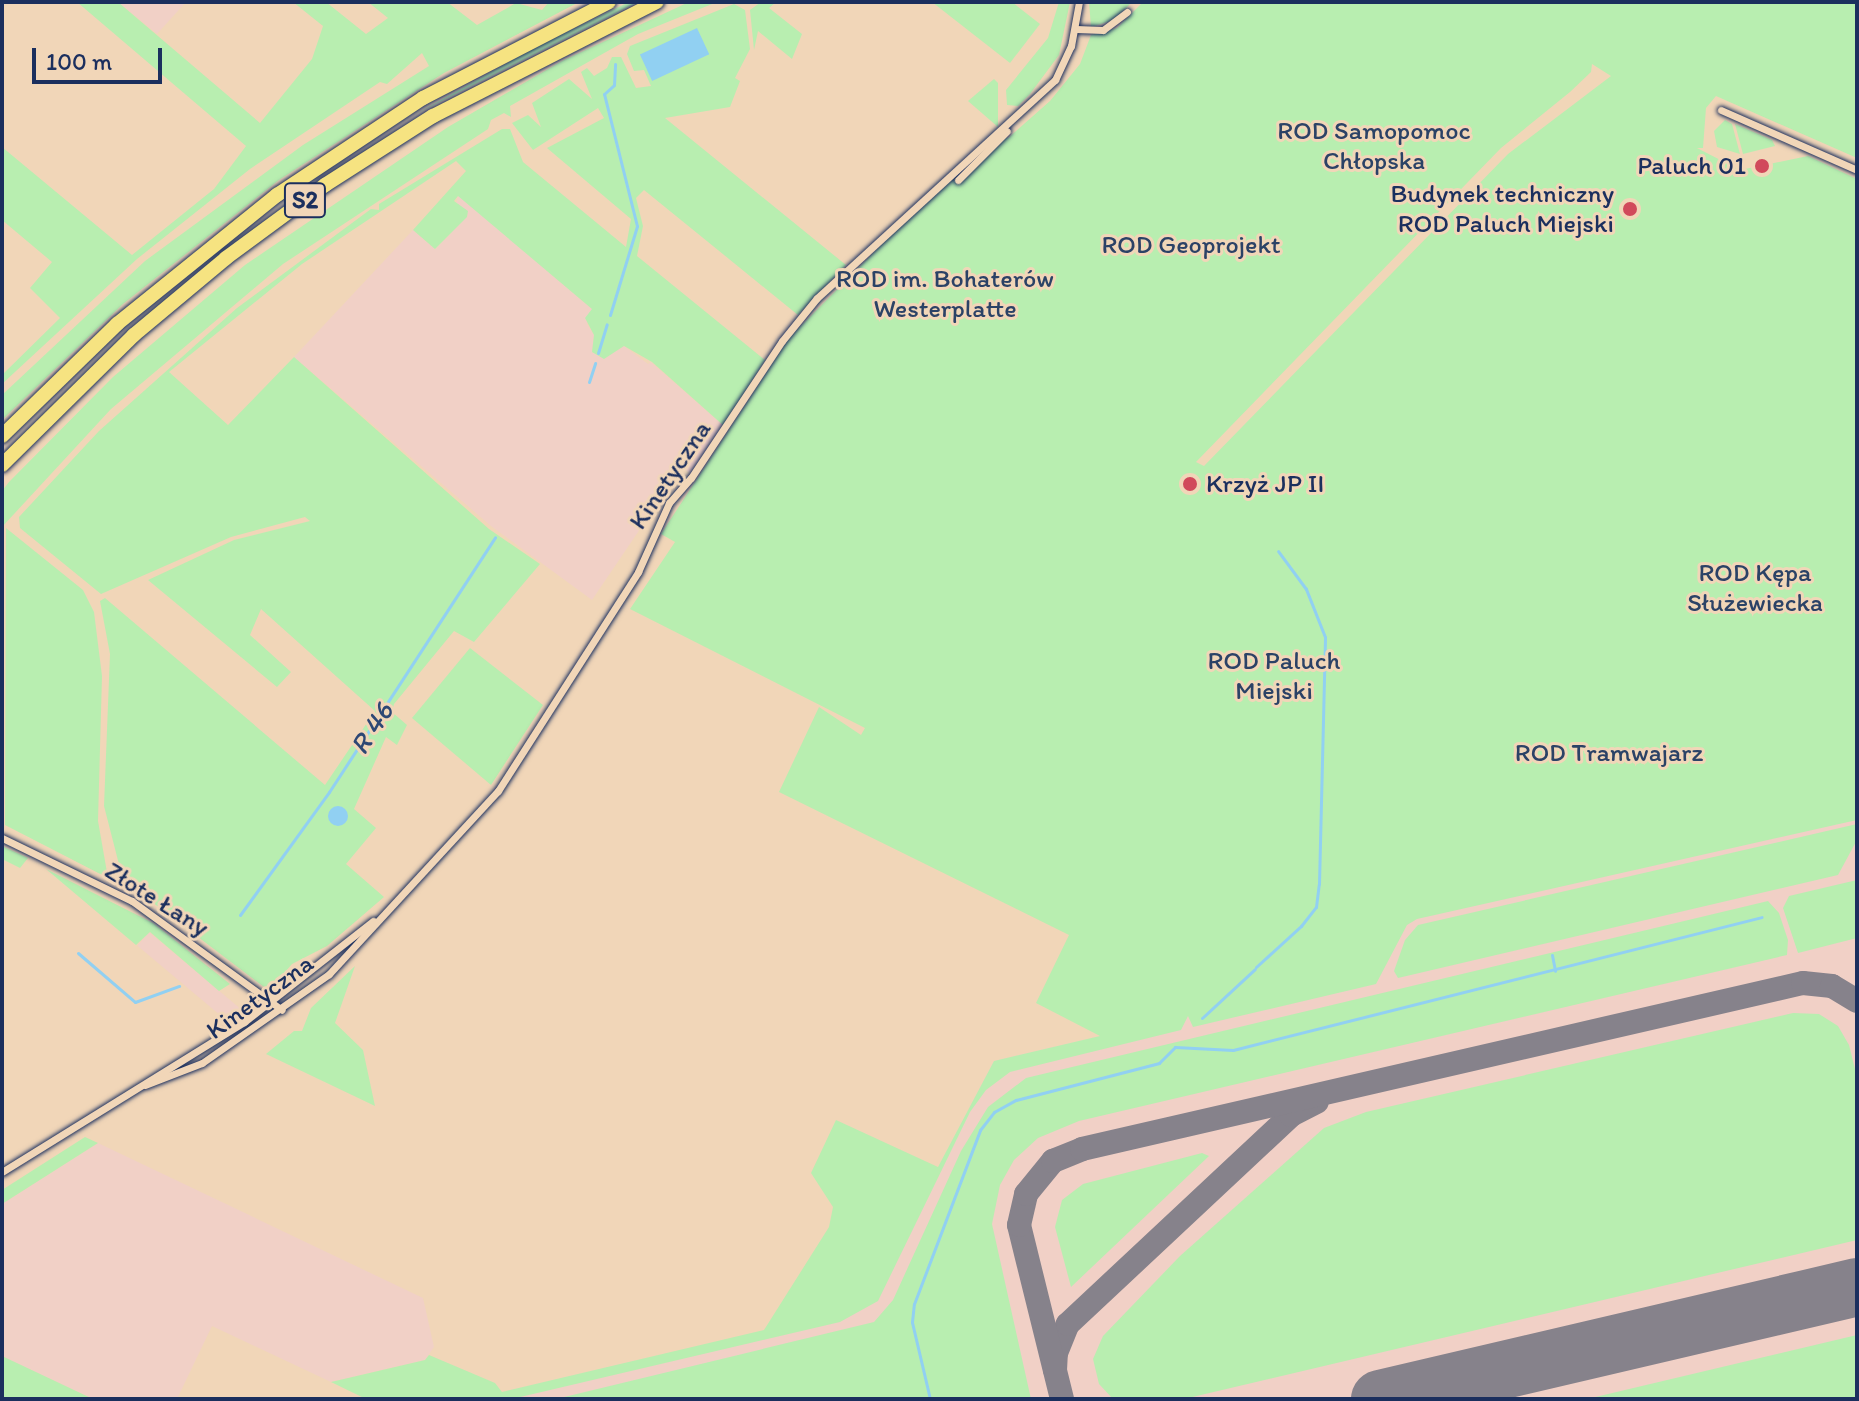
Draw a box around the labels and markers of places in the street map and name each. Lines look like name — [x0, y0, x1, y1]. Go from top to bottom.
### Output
place label: Paluch 01 — [1637, 150, 1746, 182]
marker: Paluch 01 — [1753, 157, 1771, 175]
place label: Budynek techniczny ROD Paluch Miejski — [1390, 178, 1614, 240]
marker: Budynek techniczny ROD Paluch Miejski — [1621, 200, 1639, 218]
place label: Krzyż JP II — [1206, 468, 1325, 500]
marker: Krzyż JP II — [1181, 475, 1199, 493]

